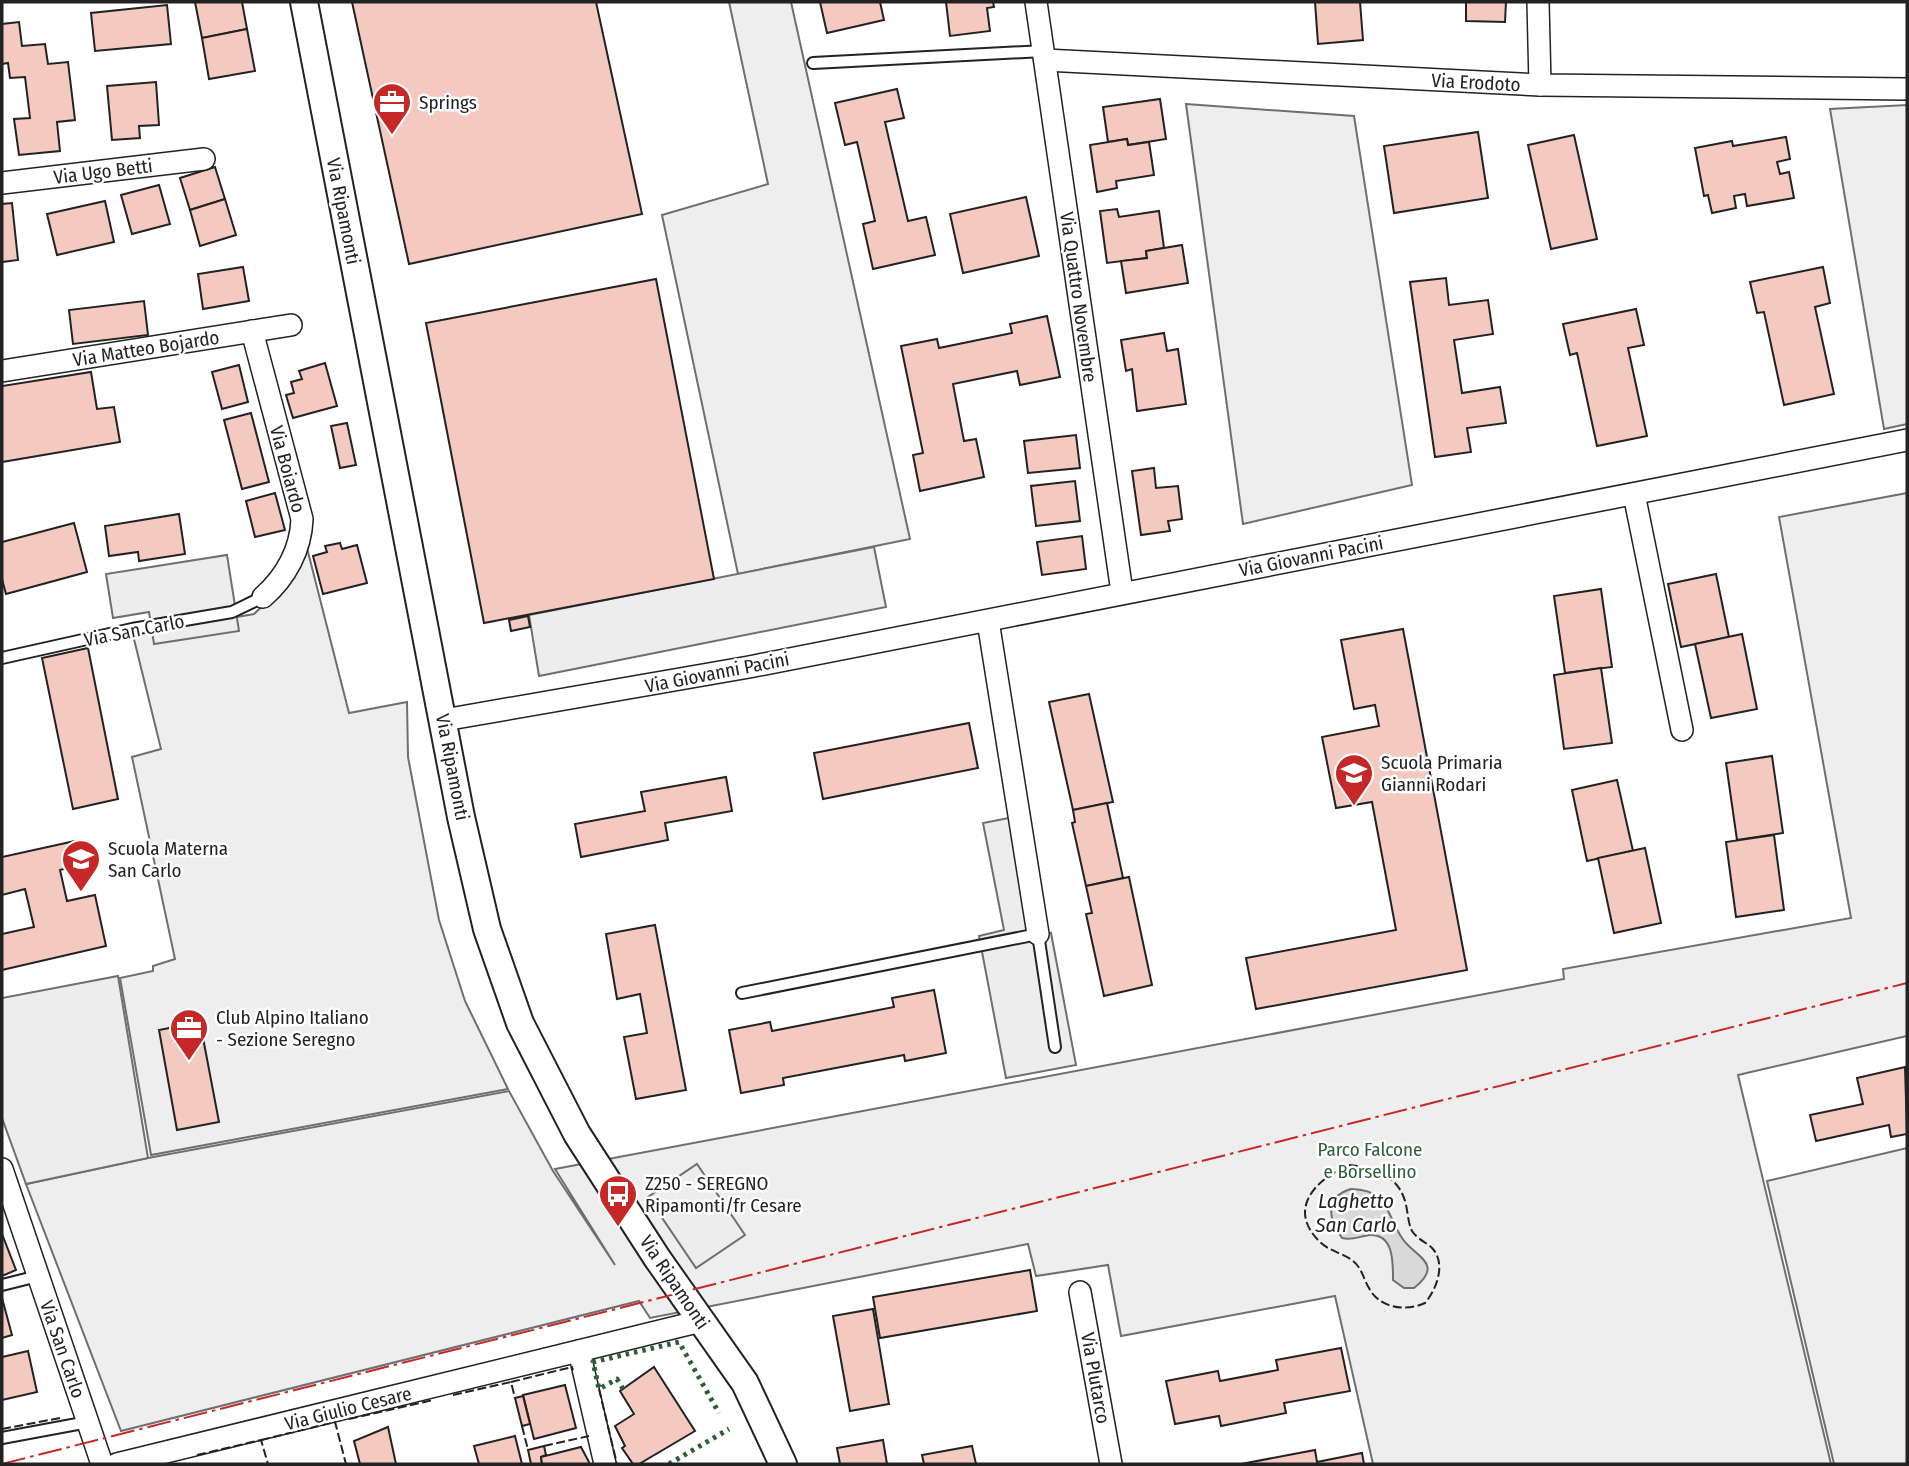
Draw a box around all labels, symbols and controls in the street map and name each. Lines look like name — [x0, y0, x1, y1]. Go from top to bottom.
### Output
street label: Via Erodoto — [1431, 69, 1521, 96]
office icon: Springs — [371, 81, 413, 136]
place label: Springs — [419, 91, 477, 114]
street label: Via Ugo Betti — [52, 154, 154, 189]
street label: Via Ripamonti — [322, 156, 365, 266]
street label: Via Quattro Novembre — [1055, 210, 1102, 384]
street label: Via Matteo Bojardo — [71, 326, 221, 371]
street label: Via Boiardo — [265, 423, 310, 515]
street label: Via Giovanni Pacini — [1237, 531, 1385, 582]
street label: Via San Carlo — [82, 609, 186, 651]
street label: Via Giovanni Pacini — [643, 647, 791, 698]
street label: Via Ripamonti — [431, 712, 474, 822]
place label: Scuola Primaria Gianni Rodari — [1381, 751, 1503, 796]
school or university icon: Scuola Primaria Gianni Rodari — [1333, 752, 1375, 807]
place label: Scuola Materna San Carlo — [108, 837, 228, 882]
school or university icon: Scuola Materna San Carlo — [60, 838, 102, 893]
place label: Club Alpino Italiano - Sezione Seregno — [216, 1006, 369, 1051]
office icon: Club Alpino Italiano - Sezione Seregno — [168, 1007, 210, 1062]
park label: Parco Falcone e Borsellino — [1318, 1138, 1422, 1183]
place label: Z250 - SEREGNO Ripamonti/fr Cesare — [645, 1172, 802, 1217]
bus stop icon: Z250 - SEREGNO Ripamonti/fr Cesare — [597, 1173, 639, 1228]
water label: Laghetto San Carlo — [1314, 1188, 1397, 1238]
street label: Via Ripamonti — [635, 1231, 714, 1334]
street label: Via San Carlo — [35, 1297, 90, 1401]
street label: Via Plutarco — [1076, 1331, 1115, 1425]
street label: Via Giulio Cesare — [282, 1382, 414, 1435]

